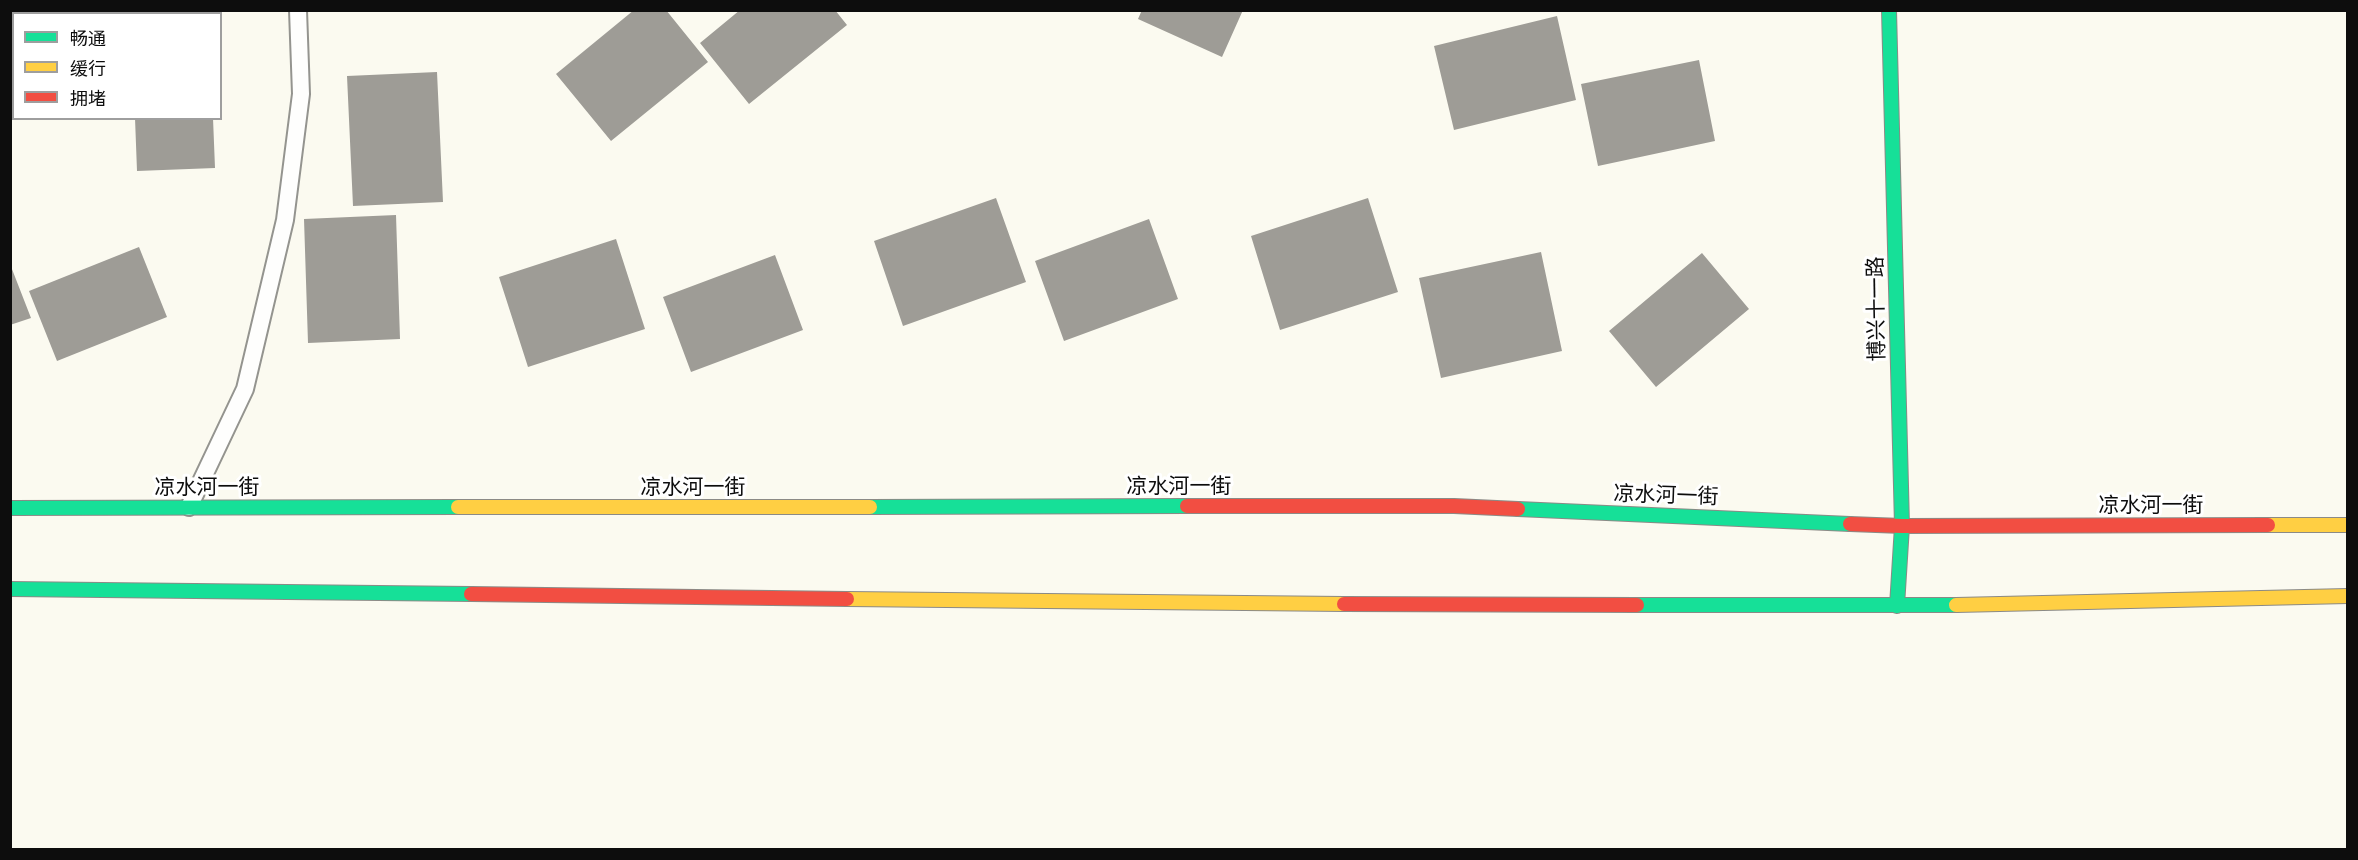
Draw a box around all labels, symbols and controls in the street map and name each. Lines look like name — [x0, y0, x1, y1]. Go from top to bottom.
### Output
legend — [12, 12, 222, 120]
text: 畅通 — [70, 24, 106, 50]
text: 缓行 — [70, 54, 106, 80]
text: 拥堵 — [70, 84, 106, 110]
street label: 博兴十一路 — [1861, 256, 1889, 362]
street label: 凉水河一街 — [1127, 472, 1231, 498]
street label: 凉水河一街 — [155, 473, 259, 499]
street label: 凉水河一街 — [641, 473, 745, 499]
street label: 凉水河一街 — [1613, 480, 1719, 508]
street label: 凉水河一街 — [2099, 491, 2203, 517]

